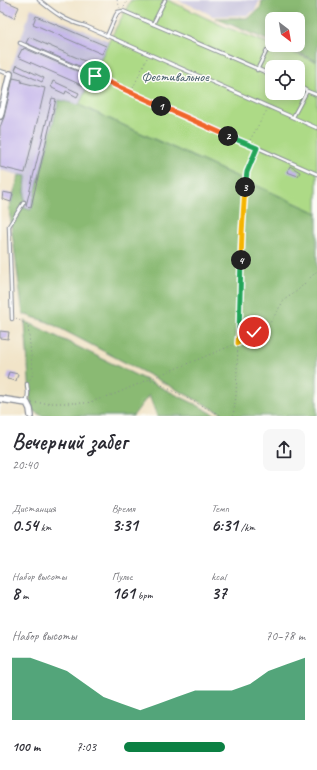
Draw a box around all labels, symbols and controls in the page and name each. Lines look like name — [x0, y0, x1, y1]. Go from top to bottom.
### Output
north arrow — [265, 12, 305, 52]
map controls — [265, 12, 305, 100]
pin — [78, 59, 112, 93]
button: locate — [265, 60, 305, 100]
icon: arrive — [84, 65, 106, 87]
park label: Фестивальное — [141, 68, 210, 85]
pin: 1 — [151, 96, 171, 116]
text: 1 — [159, 99, 163, 113]
pin: 2 — [218, 126, 238, 146]
text: 2 — [226, 129, 230, 143]
pin: 3 — [235, 177, 255, 197]
text: 3 — [243, 180, 247, 194]
pin: 4 — [231, 250, 251, 270]
text: 4 — [239, 253, 243, 267]
pin — [237, 315, 271, 349]
icon: check — [243, 321, 265, 343]
text: Вечерний забег — [12, 428, 127, 456]
button: share — [263, 429, 305, 471]
text: 20:40 — [12, 457, 38, 473]
text: Дистанция — [12, 501, 56, 515]
text: Время — [112, 501, 135, 515]
text: Темп — [211, 501, 229, 515]
text: 0.54 — [12, 515, 38, 536]
text: 3:31 — [112, 515, 138, 536]
text: 6:31 — [211, 515, 238, 536]
text: km — [38, 520, 51, 534]
text: /km — [238, 520, 255, 534]
text: Набор высоты — [12, 569, 67, 583]
text: Пульс — [112, 569, 133, 583]
text: kcal — [211, 569, 226, 583]
text: 8 — [12, 583, 20, 604]
text: 161 — [112, 583, 135, 604]
text: 37 — [211, 583, 227, 604]
text: m — [20, 588, 28, 602]
text: bpm — [135, 588, 153, 602]
text: Набор высоты — [12, 628, 77, 644]
text: 70–78 m — [265, 628, 305, 644]
text: 100 m — [12, 739, 40, 755]
text: 7:03 — [76, 739, 96, 755]

